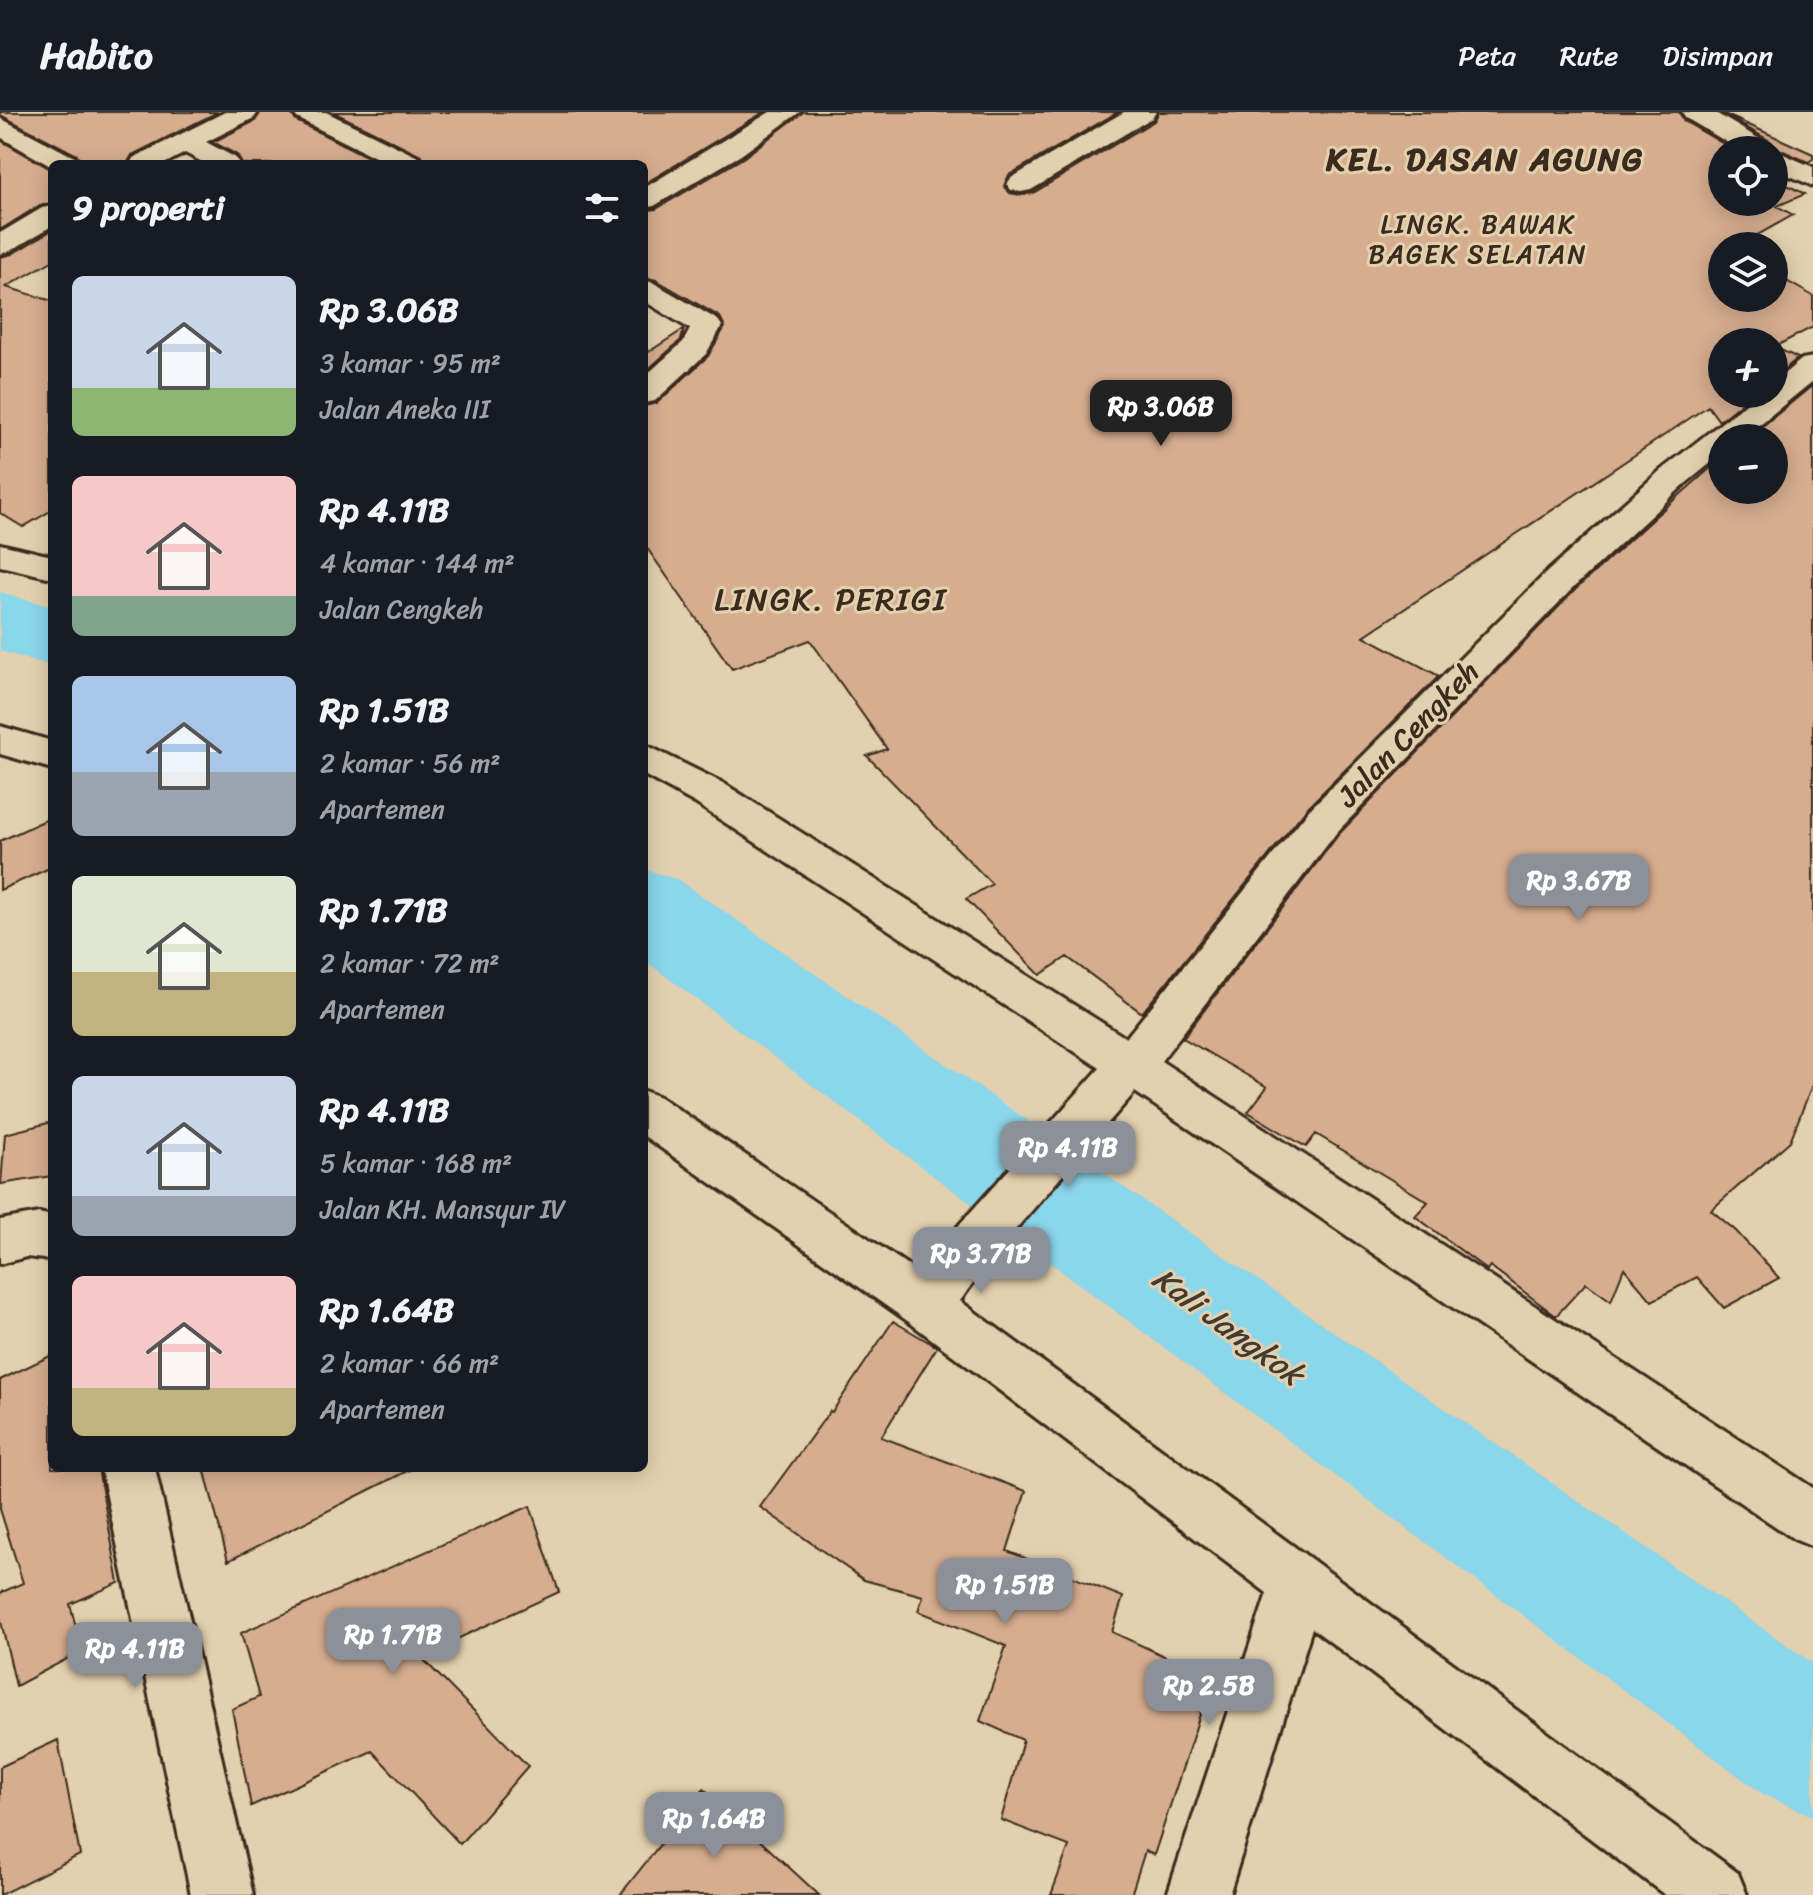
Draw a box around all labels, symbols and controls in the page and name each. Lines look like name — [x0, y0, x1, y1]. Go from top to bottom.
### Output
text: Habito — [40, 22, 153, 89]
text: Peta — [1458, 31, 1516, 80]
text: Rute — [1560, 31, 1618, 80]
text: Disimpan — [1662, 31, 1773, 80]
district label: KEL. DASAN AGUNG — [1325, 131, 1644, 188]
map controls — [1708, 136, 1788, 504]
button: locate — [1708, 136, 1788, 216]
text: 9 properti — [72, 178, 225, 238]
icon: filters — [580, 186, 624, 230]
district label: LINGK. BAWAK BAGEK SELATAN — [1369, 201, 1587, 277]
button: layers — [1708, 232, 1788, 312]
text: Rp 3.06B — [320, 280, 459, 340]
icon: home — [136, 308, 232, 404]
button: + — [1708, 328, 1788, 408]
text: 3 kamar · 95 m² — [320, 340, 501, 386]
pin: Rp 3.06B — [1078, 380, 1244, 448]
text: Rp 3.06B — [1108, 383, 1214, 429]
text: Jalan Aneka III — [320, 386, 490, 432]
button: − — [1708, 424, 1788, 504]
text: Rp 4.11B — [320, 480, 450, 540]
icon: home — [136, 508, 232, 604]
text: 4 kamar · 144 m² — [320, 540, 515, 586]
district label: LINGK. PERIGI — [714, 571, 948, 628]
text: Jalan Cengkeh — [320, 586, 483, 632]
street label: Jalan Cengkeh — [1322, 647, 1493, 821]
text: Rp 1.51B — [320, 680, 449, 740]
icon: home — [136, 708, 232, 804]
text: 2 kamar · 56 m² — [320, 740, 500, 786]
text: Apartemen — [320, 786, 445, 832]
pin: Rp 3.67B — [1496, 854, 1662, 922]
text: Rp 3.67B — [1527, 857, 1631, 903]
text: Rp 1.71B — [320, 880, 448, 940]
icon: home — [136, 908, 232, 1004]
text: 2 kamar · 72 m² — [320, 940, 500, 986]
text: Apartemen — [320, 986, 445, 1032]
text: Rp 4.11B — [320, 1080, 450, 1140]
icon: home — [136, 1108, 232, 1204]
pin: Rp 4.11B — [985, 1121, 1151, 1189]
text: Rp 4.11B — [1018, 1124, 1118, 1170]
text: 5 kamar · 168 m² — [320, 1140, 512, 1186]
text: Jalan KH. Mansyur IV — [320, 1186, 566, 1232]
pin: Rp 3.71B — [898, 1227, 1064, 1295]
text: Rp 3.71B — [931, 1230, 1031, 1276]
water label: Kali Jangkok — [1140, 1251, 1319, 1404]
text: Rp 1.64B — [320, 1280, 454, 1340]
icon: home — [136, 1308, 232, 1404]
text: 2 kamar · 66 m² — [320, 1340, 499, 1386]
text: Apartemen — [320, 1386, 445, 1432]
pin: Rp 1.51B — [922, 1558, 1088, 1626]
text: Rp 1.51B — [956, 1561, 1054, 1607]
pin: Rp 1.71B — [310, 1608, 476, 1676]
text: Rp 1.71B — [344, 1611, 442, 1657]
pin: Rp 4.11B — [52, 1622, 218, 1690]
text: Rp 4.11B — [85, 1625, 185, 1671]
pin: Rp 2.5B — [1135, 1659, 1283, 1727]
text: Rp 2.5B — [1163, 1662, 1255, 1708]
pin: Rp 1.64B — [631, 1792, 797, 1860]
text: Rp 1.64B — [663, 1795, 765, 1841]

